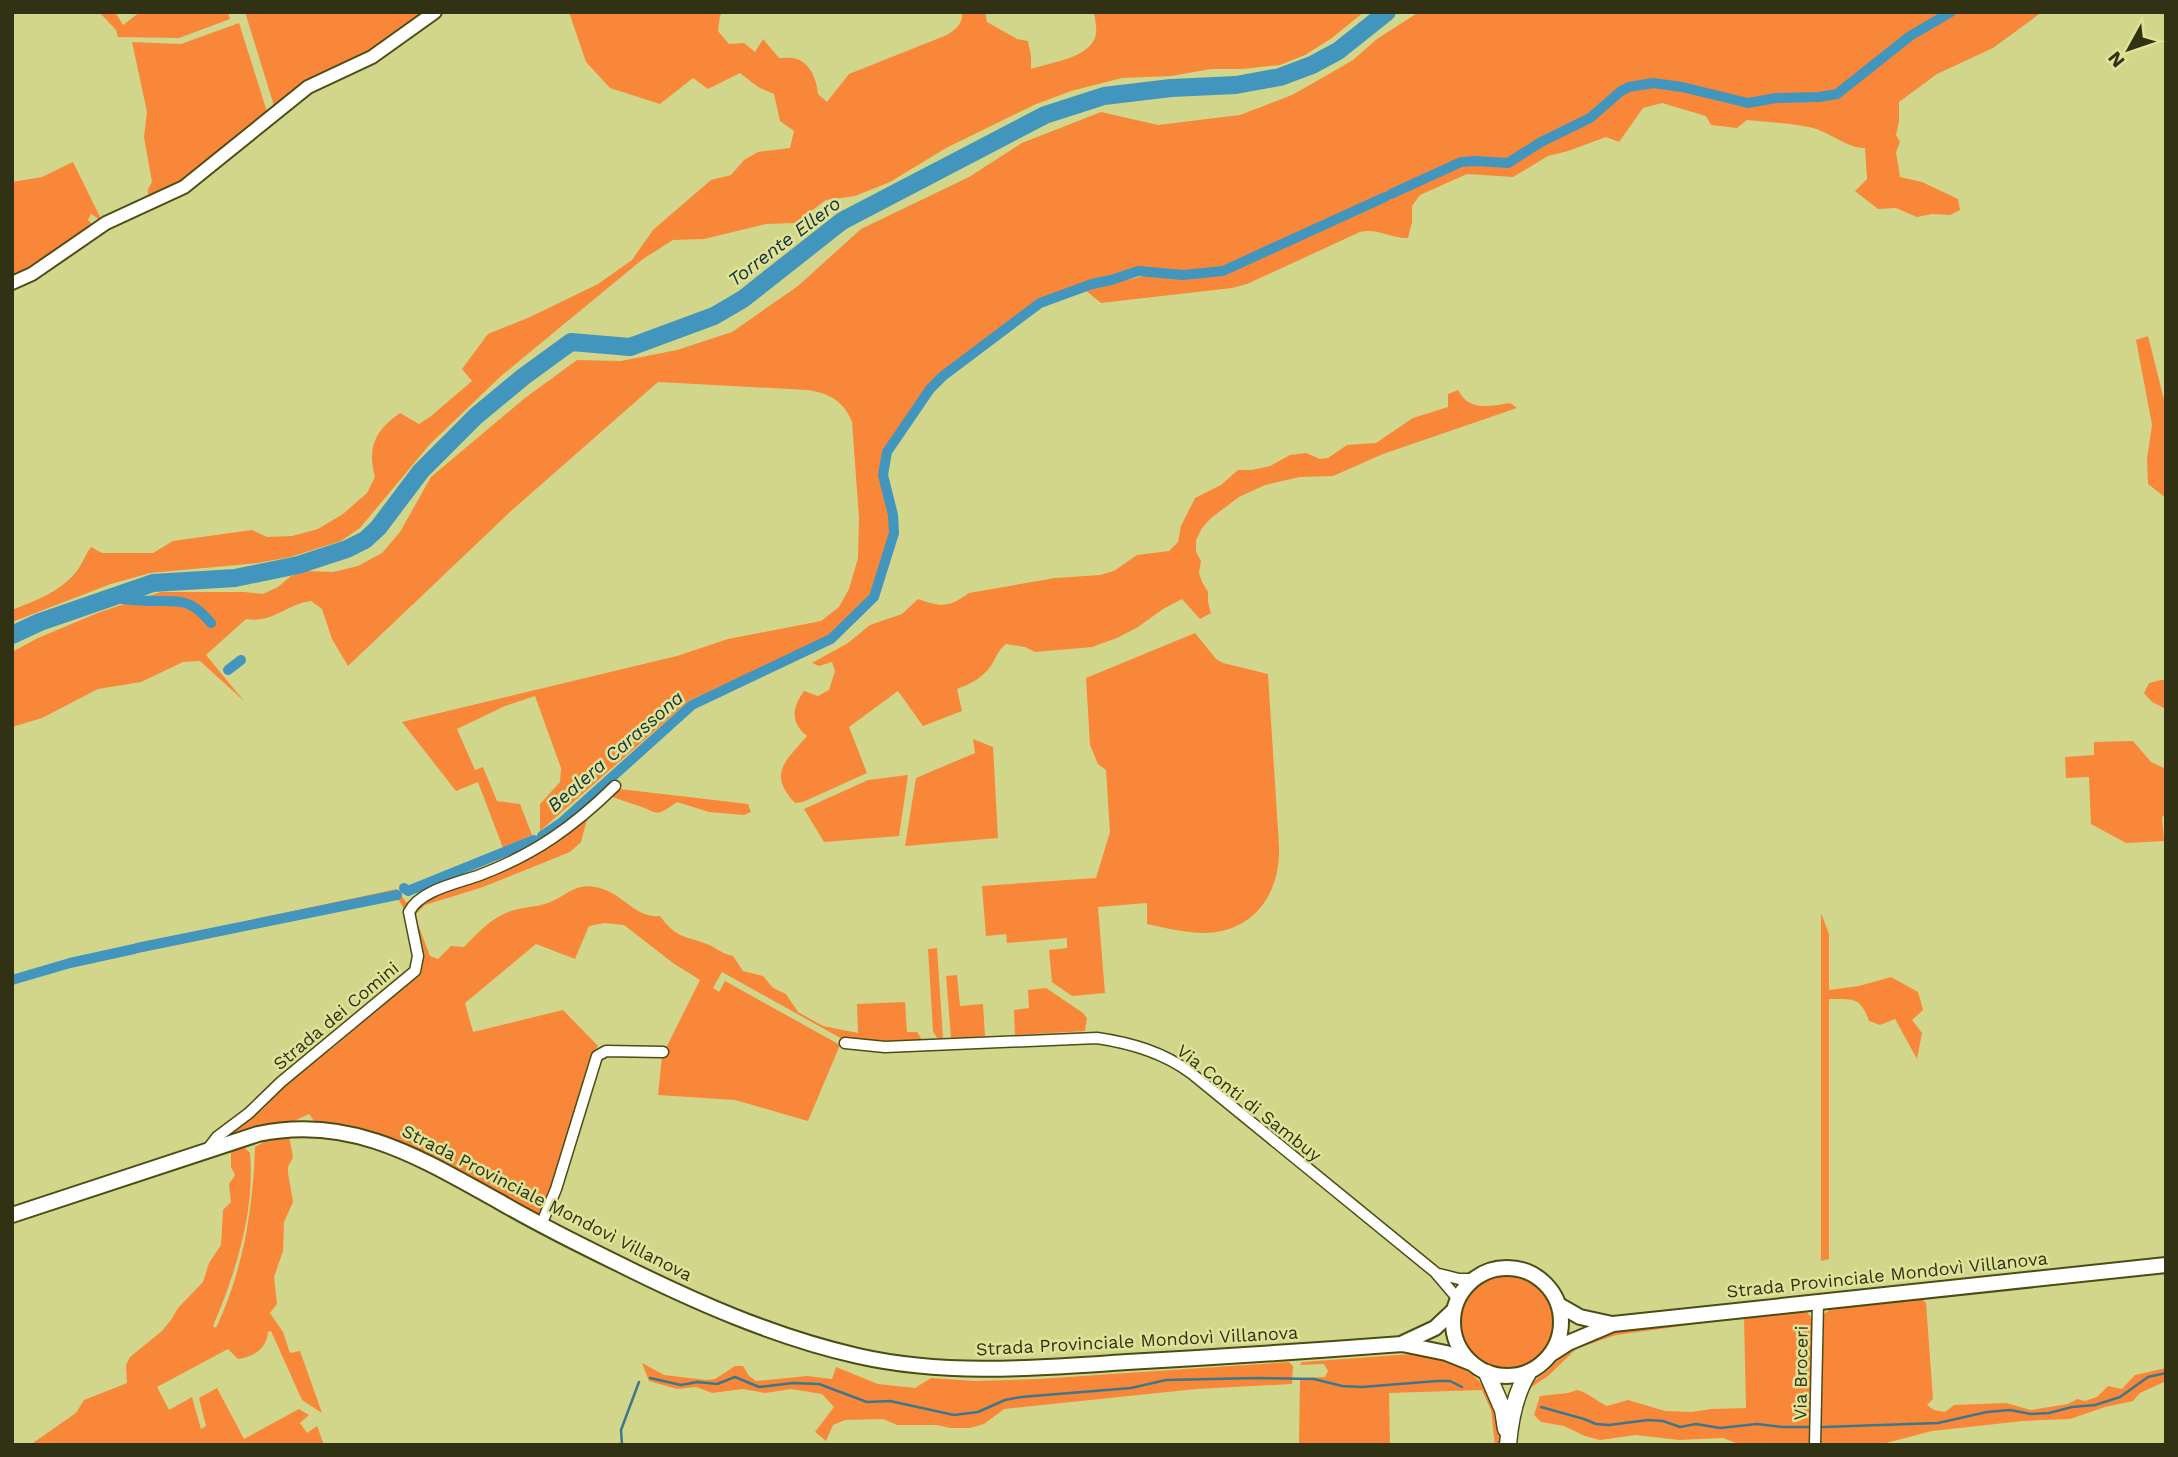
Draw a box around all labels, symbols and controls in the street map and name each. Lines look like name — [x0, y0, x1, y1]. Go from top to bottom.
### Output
north arrow — [2094, 14, 2164, 84]
text: N — [2103, 47, 2130, 72]
water label: Torrente Ellero — [724, 192, 845, 291]
water label: Bealera Carassona — [542, 686, 688, 817]
street label: Strada dei Comini — [269, 957, 403, 1074]
street label: Via Conti di Sambuy — [1173, 1040, 1326, 1166]
street label: Strada Provinciale Mondovì Villanova — [399, 1120, 696, 1285]
street label: Strada Provinciale Mondovì Villanova — [1725, 1247, 2048, 1302]
street label: Strada Provinciale Mondovì Villanova — [975, 1322, 1299, 1359]
street label: Via Broceri — [1789, 1326, 1812, 1420]

